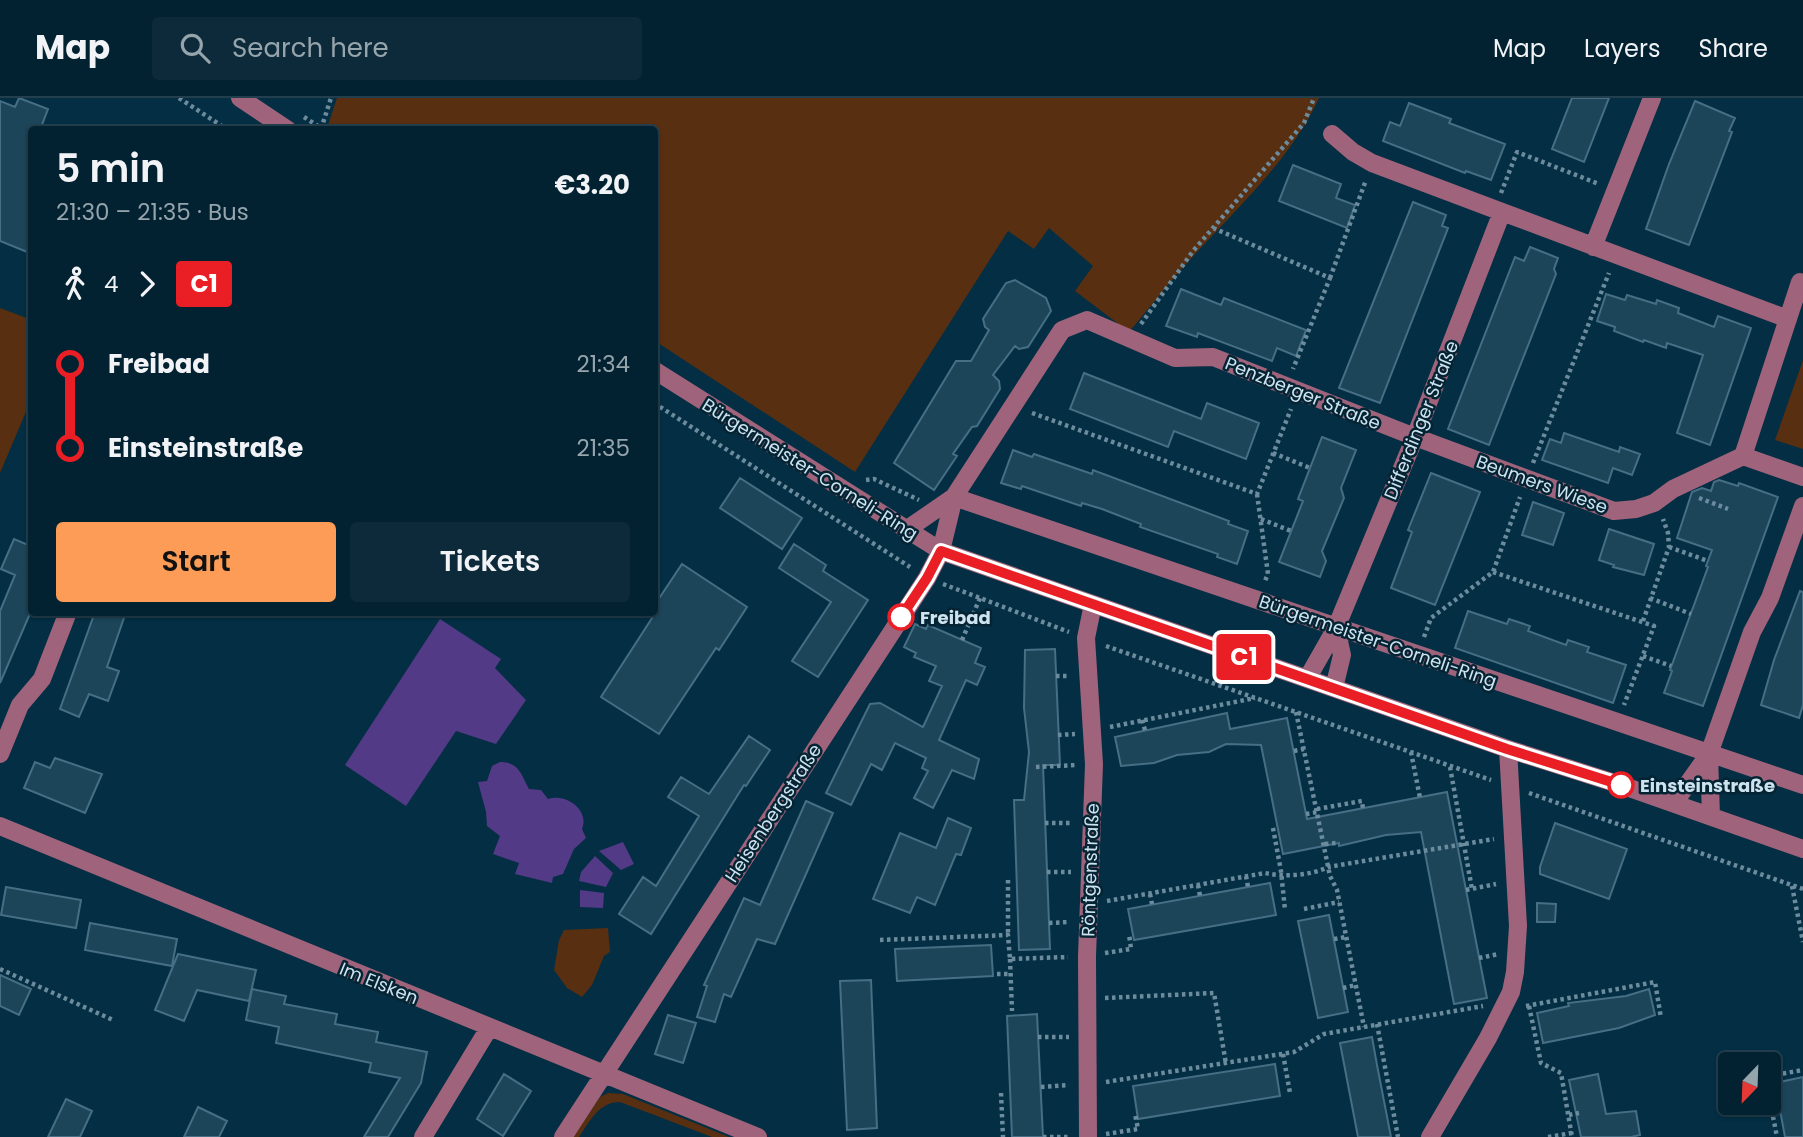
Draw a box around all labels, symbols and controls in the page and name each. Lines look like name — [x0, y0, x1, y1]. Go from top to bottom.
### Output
search box — [152, 17, 642, 80]
text: Map — [35, 24, 110, 71]
icon: search — [176, 29, 214, 67]
text: Search here — [232, 30, 389, 66]
text: Map — [1493, 32, 1546, 65]
text: Layers — [1584, 32, 1660, 65]
text: Share — [1698, 32, 1768, 65]
text: 5 min — [56, 142, 165, 195]
text: €3.20 — [554, 167, 630, 203]
text: 21:30 – 21:35 · Bus — [56, 196, 249, 228]
icon: walk — [56, 265, 94, 303]
icon: forward — [128, 265, 166, 303]
text: C1 — [190, 267, 218, 300]
text: 4 — [104, 268, 118, 300]
street label: Differdinger Straße — [1378, 337, 1464, 503]
text: Freibad — [108, 346, 210, 382]
text: 21:34 — [577, 348, 630, 380]
street label: Penzberger Straße — [1222, 350, 1384, 436]
street label: Bürgermeister-Corneli-Ring — [697, 392, 923, 546]
text: Einsteinstraße — [108, 430, 303, 466]
text: 21:35 — [577, 432, 630, 464]
street label: Beumers Wiese — [1473, 449, 1611, 519]
button: Start — [56, 522, 336, 602]
button: Tickets — [350, 522, 630, 602]
street label: Bürgermeister-Corneli-Ring — [1256, 589, 1500, 693]
marker: Freibad — [888, 604, 914, 630]
place label: Freibad — [920, 605, 991, 630]
line badge: C1 — [1212, 634, 1276, 680]
text: C1 — [1230, 640, 1258, 673]
street label: Heisenbergstraße — [719, 739, 827, 887]
marker: Einsteinstraße — [1608, 772, 1634, 798]
place label: Einsteinstraße — [1640, 773, 1775, 798]
street label: Röntgenstraße — [1075, 803, 1105, 937]
street label: Im Elsken — [336, 956, 422, 1010]
north arrow — [1718, 1052, 1782, 1115]
map controls — [1718, 1052, 1781, 1115]

